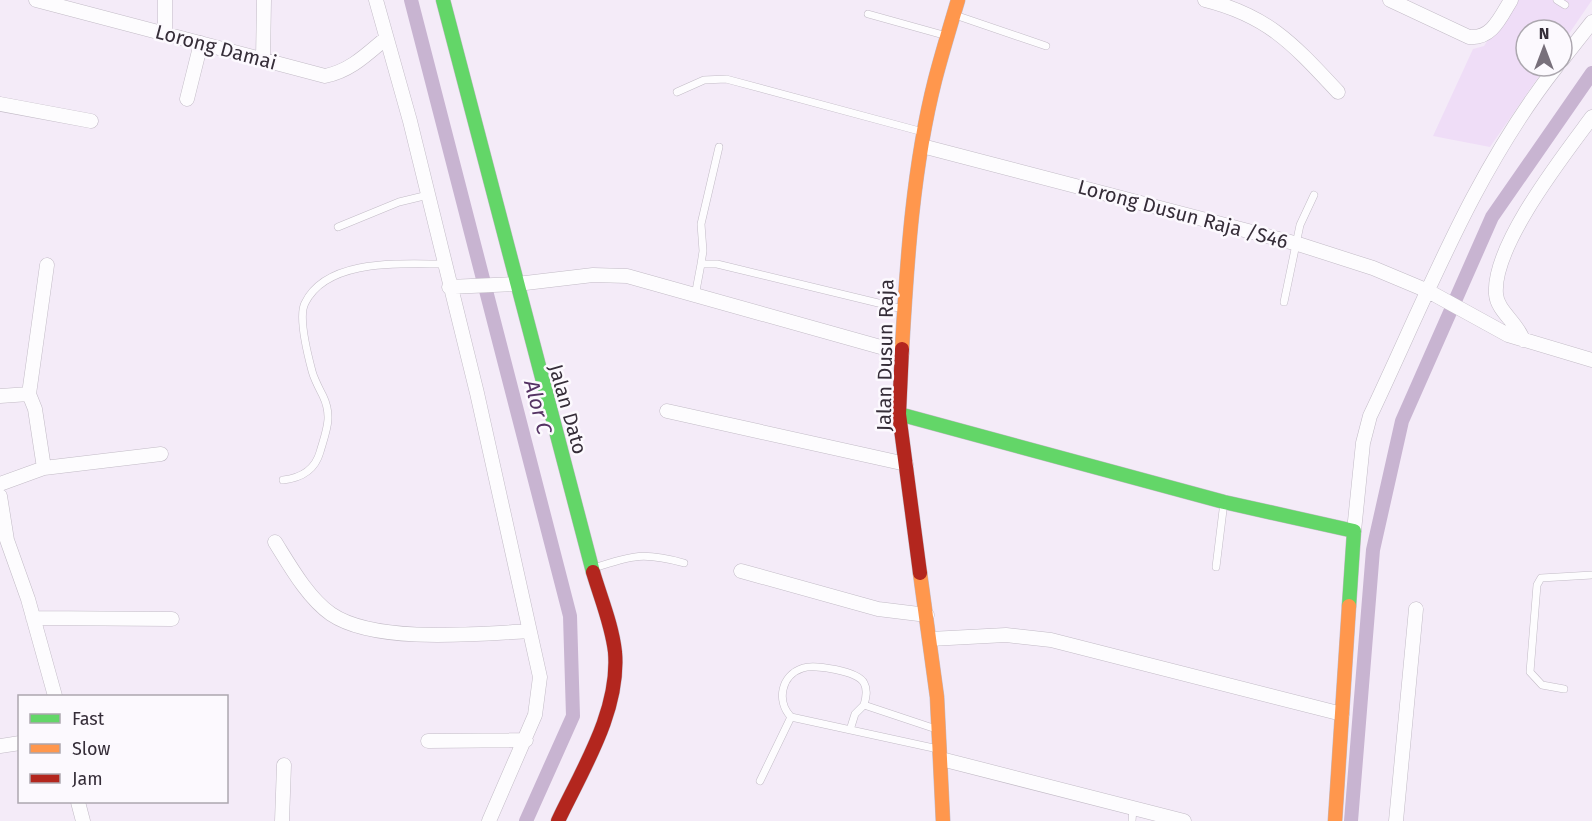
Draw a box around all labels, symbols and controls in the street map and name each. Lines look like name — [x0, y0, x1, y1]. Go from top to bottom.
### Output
north arrow — [1514, 18, 1574, 78]
street label: Lorong Damai — [153, 19, 279, 75]
text: N — [1539, 24, 1549, 43]
street label: Lorong Dusun Raja /S46 — [1075, 174, 1291, 254]
street label: Jalan Dusun Raja — [872, 279, 898, 431]
street label: Jalan Dato — [544, 361, 592, 457]
water label: Alor C — [518, 376, 558, 438]
legend — [18, 695, 228, 803]
text: Fast — [72, 708, 105, 730]
text: Slow — [72, 738, 111, 760]
text: Jam — [72, 768, 103, 790]

